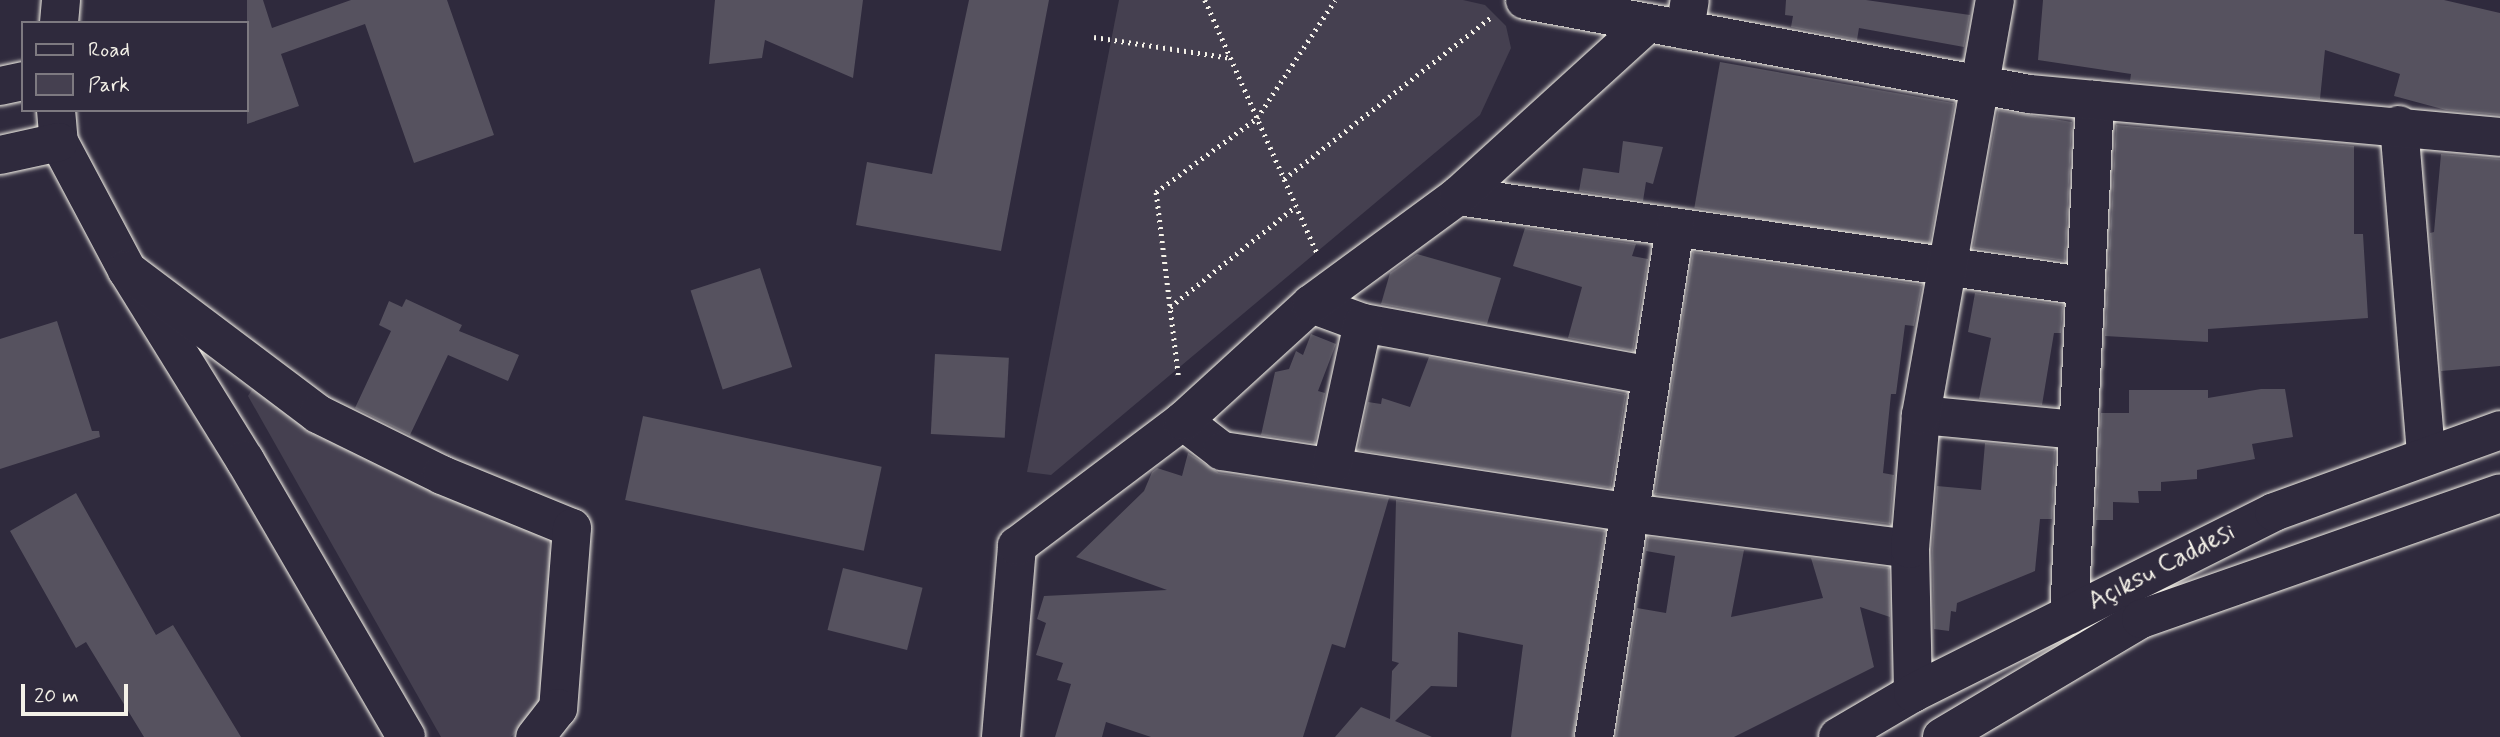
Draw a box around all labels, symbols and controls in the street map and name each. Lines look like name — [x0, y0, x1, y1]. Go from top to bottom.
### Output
legend — [21, 21, 248, 112]
text: Road — [88, 36, 130, 64]
text: Park — [88, 71, 130, 99]
street label: Açıksu Caddesi — [2081, 516, 2243, 620]
scale bar — [24, 670, 131, 714]
text: 20 m — [34, 682, 79, 710]

